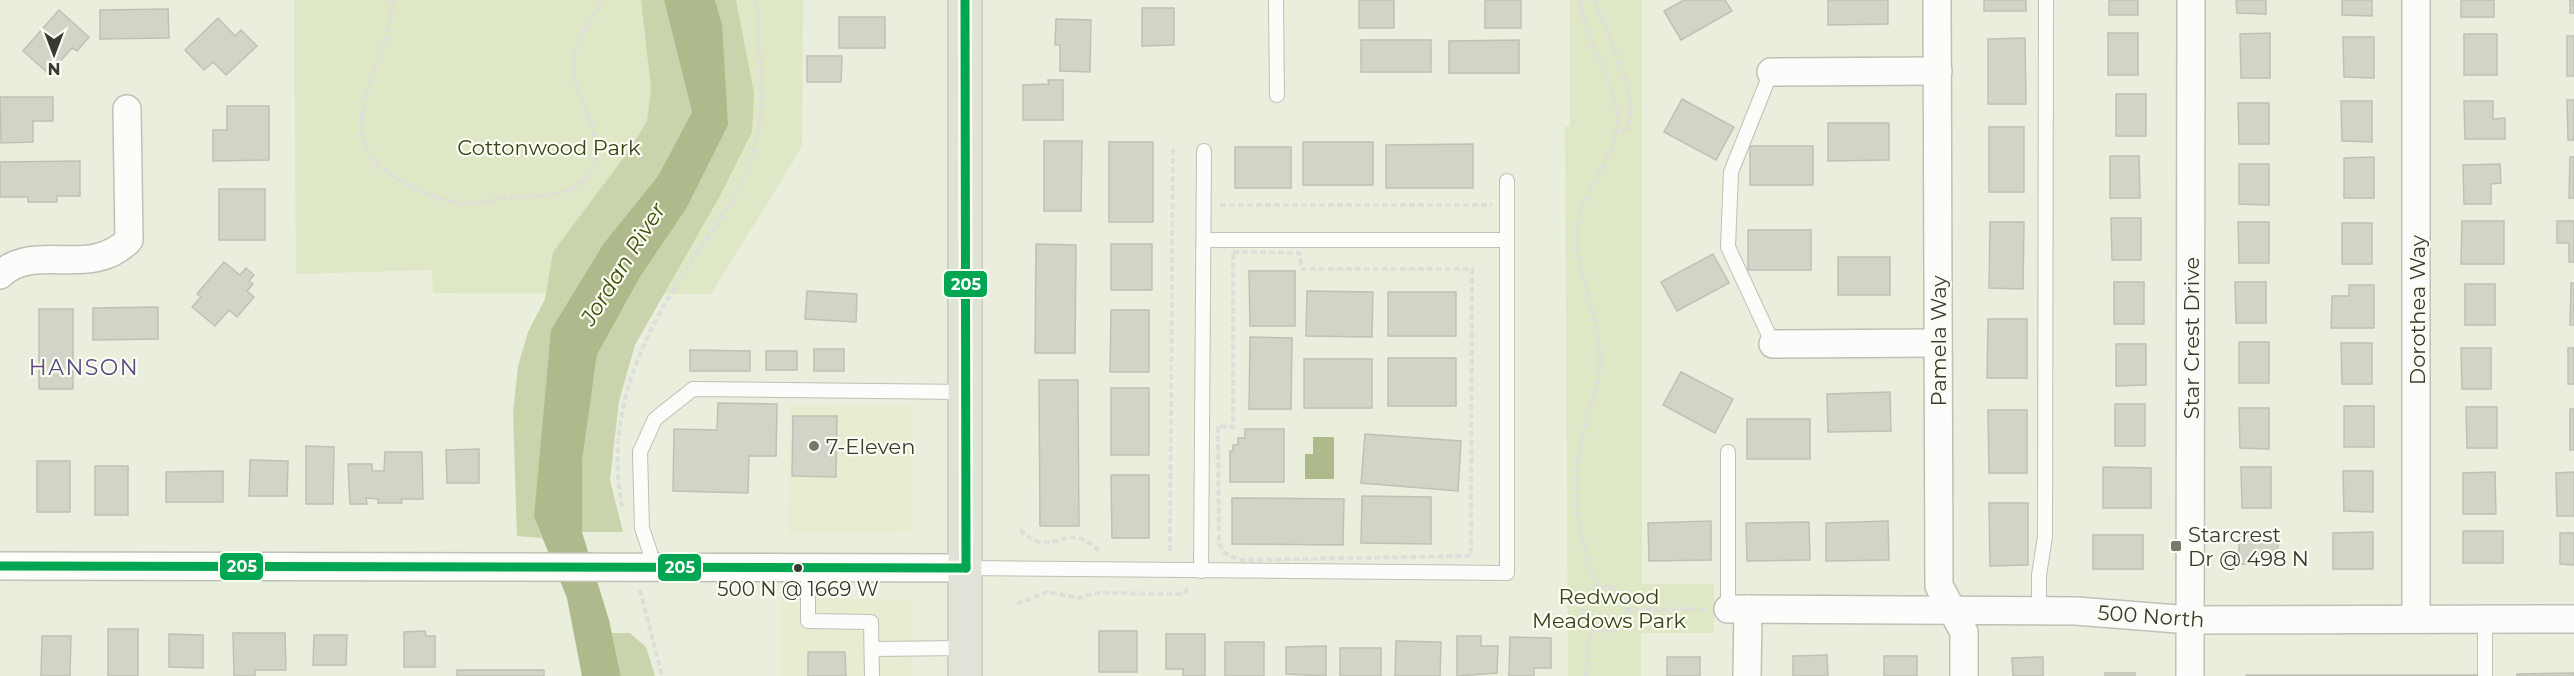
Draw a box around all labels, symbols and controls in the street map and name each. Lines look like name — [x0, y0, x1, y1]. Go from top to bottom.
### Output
north arrow — [24, 24, 84, 84]
text: N — [48, 59, 60, 78]
park label: Cottonwood Park — [457, 135, 641, 160]
water label: Jordan River — [574, 197, 672, 331]
street label: Dorothea Way — [2405, 234, 2430, 385]
street label: Star Crest Drive — [2179, 257, 2204, 419]
line badge: 205 — [943, 270, 988, 298]
text: 205 — [951, 275, 981, 294]
street label: Pamela Way — [1926, 275, 1951, 407]
district label: HANSON — [29, 354, 139, 381]
place label: 7-Eleven — [826, 434, 915, 459]
marker: 7-Eleven — [807, 439, 821, 453]
place label: Starcrest Dr @ 498 N — [2188, 522, 2309, 571]
marker: Starcrest Dr @ 498 N — [2169, 539, 2183, 553]
line badge: 205 — [219, 552, 264, 581]
line badge: 205 — [657, 553, 702, 582]
text: 205 — [227, 557, 257, 576]
text: 205 — [665, 558, 695, 577]
marker: 500 N @ 1669 W — [792, 562, 804, 574]
place label: 500 N @ 1669 W — [717, 577, 879, 601]
park label: Redwood Meadows Park — [1532, 584, 1686, 633]
street label: 500 North — [2097, 600, 2205, 632]

